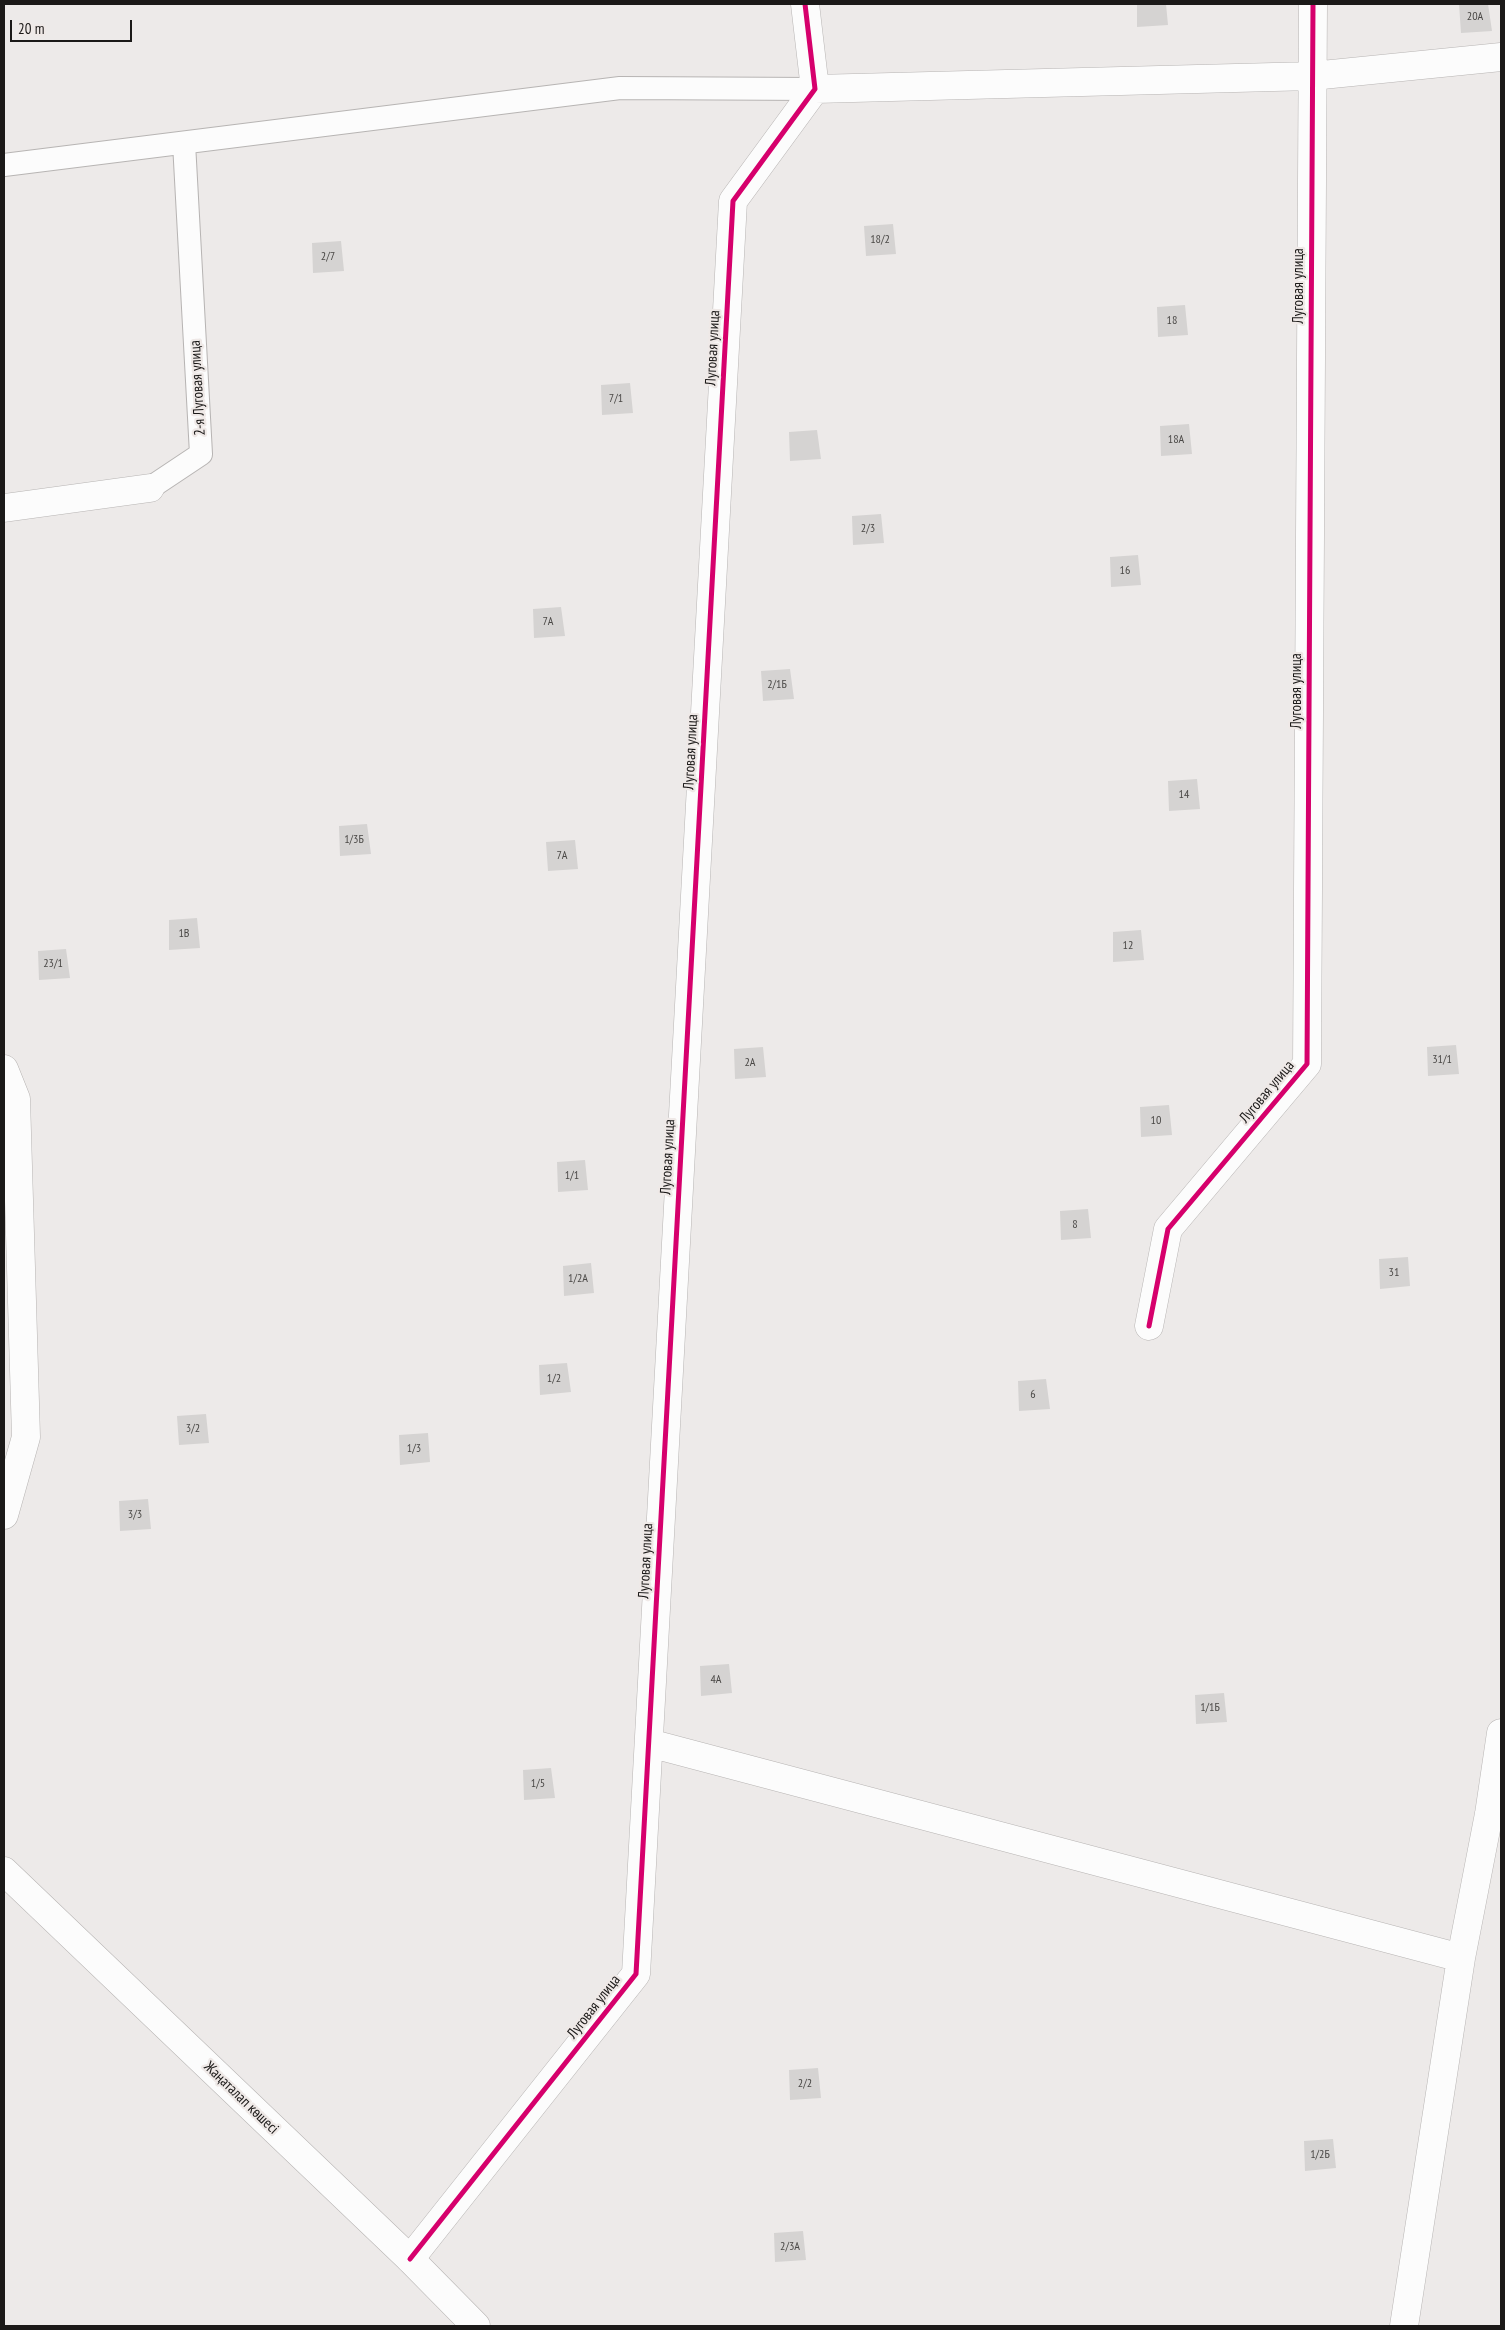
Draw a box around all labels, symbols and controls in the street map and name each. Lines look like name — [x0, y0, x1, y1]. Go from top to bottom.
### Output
scale bar — [12, 10, 135, 42]
house number: 20А — [1467, 10, 1483, 24]
text: 20 m — [18, 19, 44, 38]
house number: 18/2 — [870, 233, 890, 247]
street label: Луговая улица — [1290, 248, 1308, 324]
house number: 2/7 — [321, 250, 335, 264]
street label: Луговая улица — [702, 310, 724, 386]
house number: 18 — [1167, 314, 1177, 328]
street label: 2-я Луговая улица — [187, 340, 209, 436]
house number: 7/1 — [609, 392, 623, 406]
house number: 18А — [1168, 433, 1184, 447]
house number: 2/3 — [861, 522, 875, 536]
house number: 16 — [1120, 564, 1130, 578]
house number: 7А — [542, 615, 554, 629]
street label: Луговая улица — [1288, 653, 1306, 729]
house number: 2/1Б — [767, 678, 787, 692]
street label: Луговая улица — [680, 714, 702, 790]
house number: 14 — [1179, 788, 1189, 802]
house number: 1/3Б — [344, 833, 364, 847]
house number: 7А — [556, 849, 568, 863]
house number: 1В — [178, 927, 190, 941]
house number: 12 — [1123, 939, 1133, 953]
house number: 23/1 — [43, 957, 63, 971]
house number: 31/1 — [1432, 1053, 1452, 1067]
house number: 2А — [744, 1056, 756, 1070]
street label: Луговая улица — [1236, 1057, 1298, 1127]
house number: 10 — [1151, 1114, 1161, 1128]
street label: Луговая улица — [657, 1119, 679, 1195]
house number: 1/1 — [565, 1169, 579, 1183]
house number: 8 — [1072, 1218, 1078, 1232]
house number: 31 — [1389, 1266, 1399, 1280]
house number: 1/2А — [568, 1272, 588, 1286]
house number: 1/2 — [547, 1372, 561, 1386]
house number: 6 — [1030, 1388, 1036, 1402]
house number: 3/2 — [186, 1422, 200, 1436]
house number: 1/3 — [407, 1442, 421, 1456]
house number: 3/3 — [128, 1508, 142, 1522]
street label: Луговая улица — [635, 1523, 657, 1599]
house number: 4А — [710, 1673, 722, 1687]
house number: 1/1Б — [1200, 1701, 1220, 1715]
house number: 1/5 — [531, 1777, 545, 1791]
street label: Луговая улица — [564, 1972, 624, 2042]
street label: Жаңаталап көшесі — [200, 2058, 282, 2138]
house number: 2/2 — [798, 2077, 812, 2091]
house number: 1/2Б — [1310, 2148, 1330, 2162]
house number: 2/3А — [780, 2240, 800, 2254]

